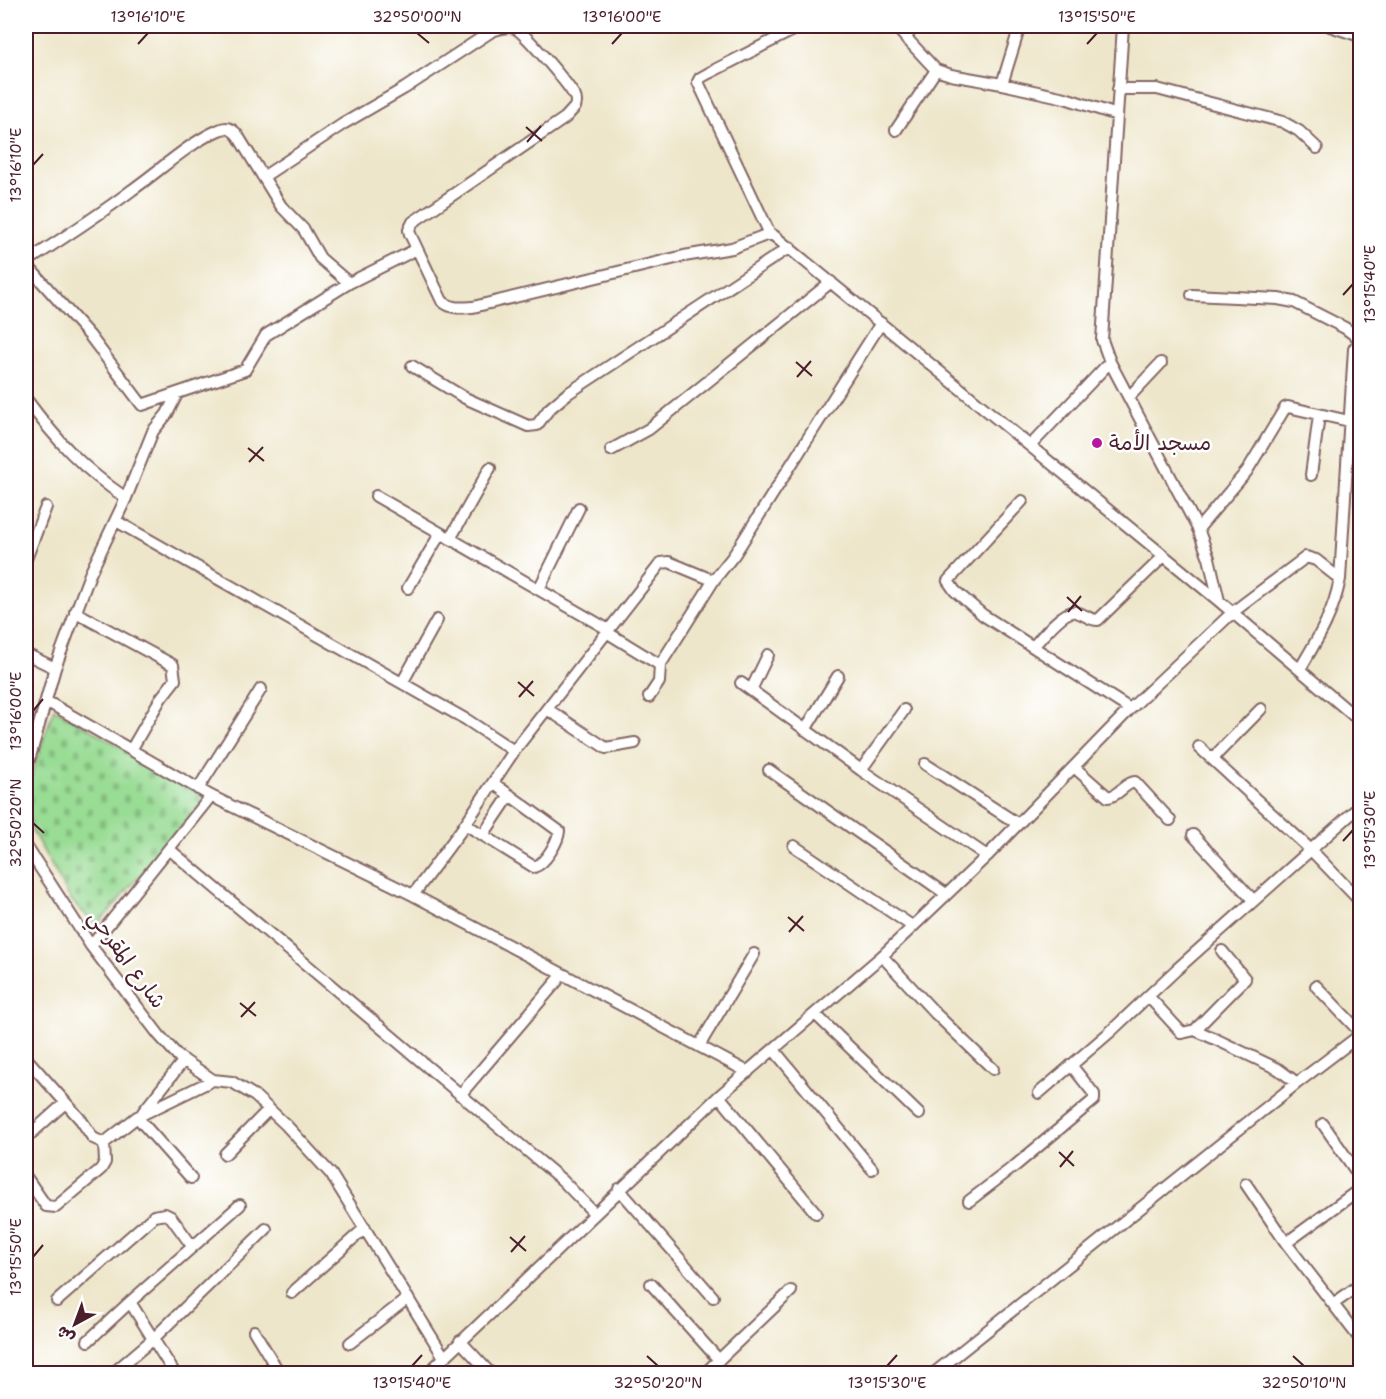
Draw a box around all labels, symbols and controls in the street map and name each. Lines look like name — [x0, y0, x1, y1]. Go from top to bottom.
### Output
text: 13°16'10"E — [111, 7, 185, 27]
text: 32°50'00"N — [372, 7, 462, 27]
text: 13°16'00"E — [583, 7, 661, 27]
text: 13°15'50"E — [1058, 7, 1136, 27]
text: 13°16'10"E — [6, 128, 26, 202]
text: 13°15'40"E — [1360, 245, 1380, 323]
place label: مسجد الأمة — [1109, 429, 1211, 457]
marker: مسجد الأمة — [1090, 436, 1104, 450]
text: 13°16'00"E — [6, 672, 26, 750]
text: 32°50'20"N — [6, 779, 26, 867]
text: 13°15'30"E — [1360, 791, 1380, 869]
street label: شارع المقرحي — [78, 904, 172, 1017]
text: 13°15'50"E — [6, 1218, 26, 1296]
north arrow — [45, 1294, 105, 1354]
text: ش — [52, 1321, 79, 1349]
text: 13°15'40"E — [373, 1373, 451, 1393]
text: 32°50'20"N — [614, 1373, 702, 1393]
text: 13°15'30"E — [848, 1373, 926, 1393]
text: 32°50'10"N — [1261, 1373, 1347, 1393]

